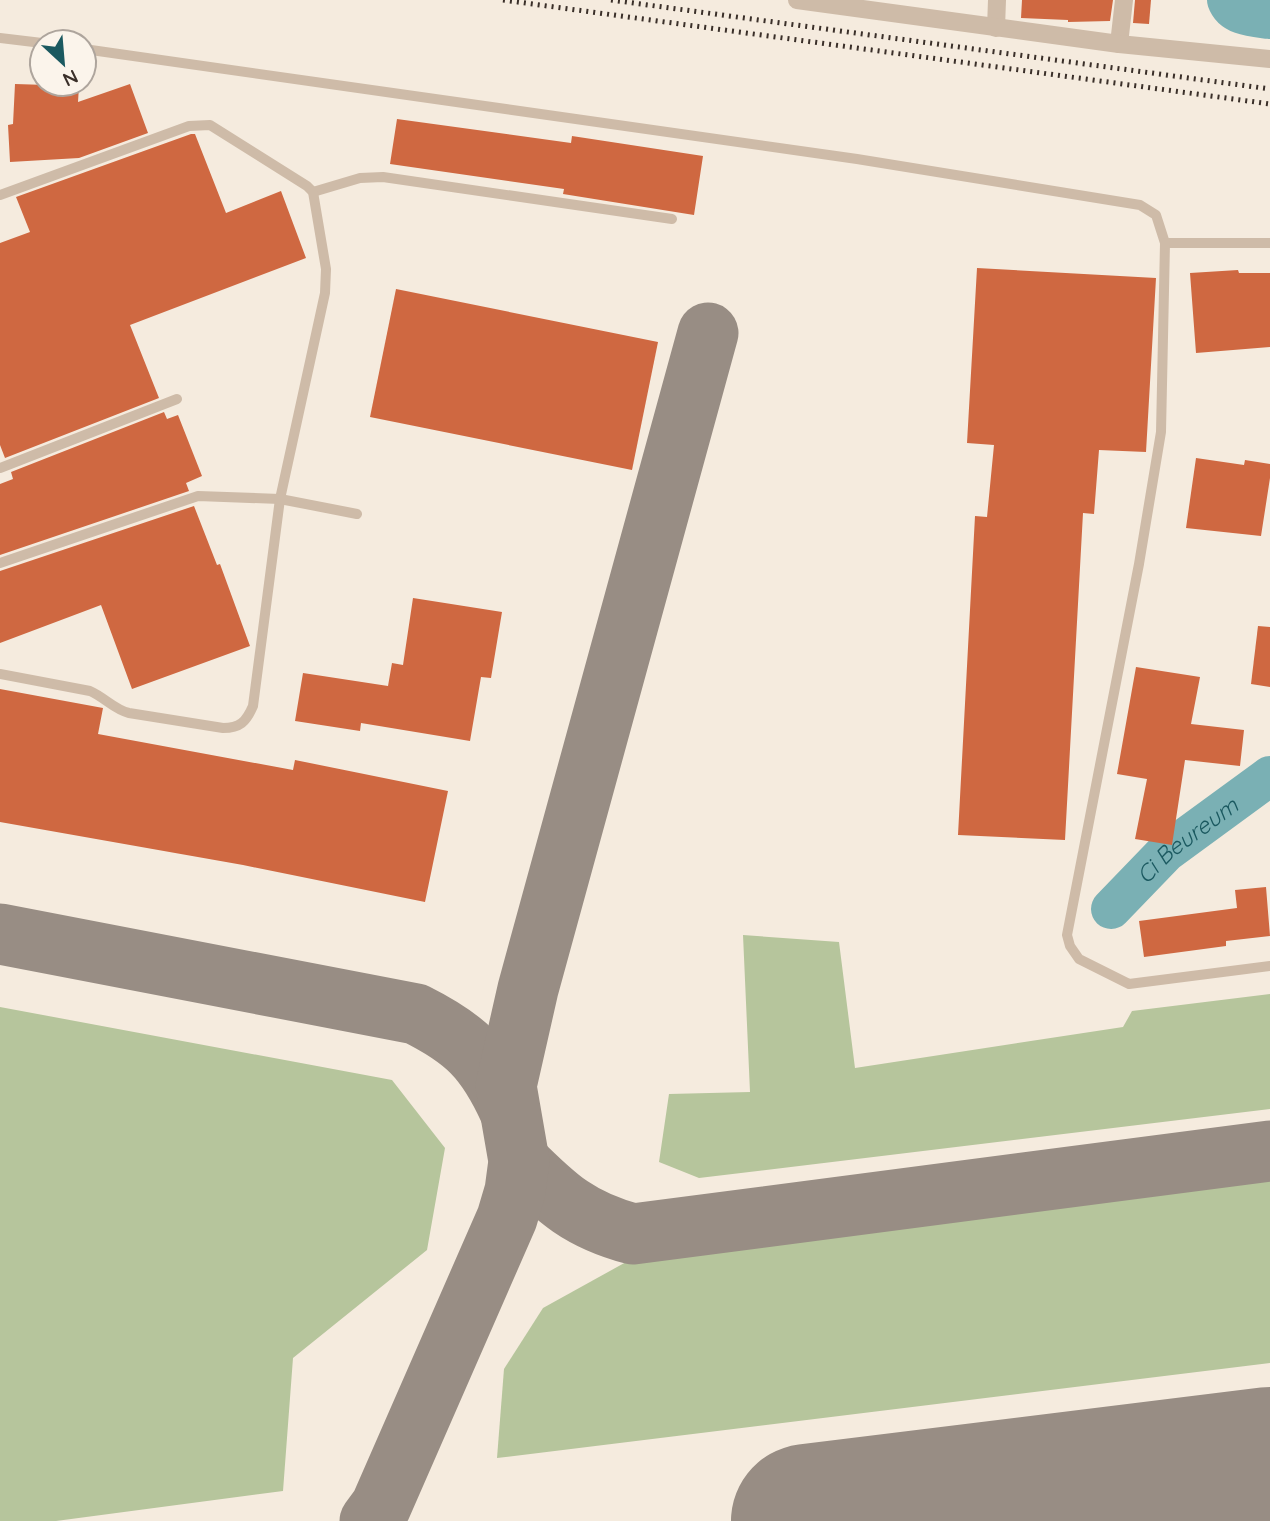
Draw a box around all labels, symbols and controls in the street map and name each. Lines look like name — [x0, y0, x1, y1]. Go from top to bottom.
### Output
north arrow — [28, 28, 98, 98]
text: N — [59, 64, 82, 92]
water label: Ci Beureum — [1129, 789, 1244, 889]

